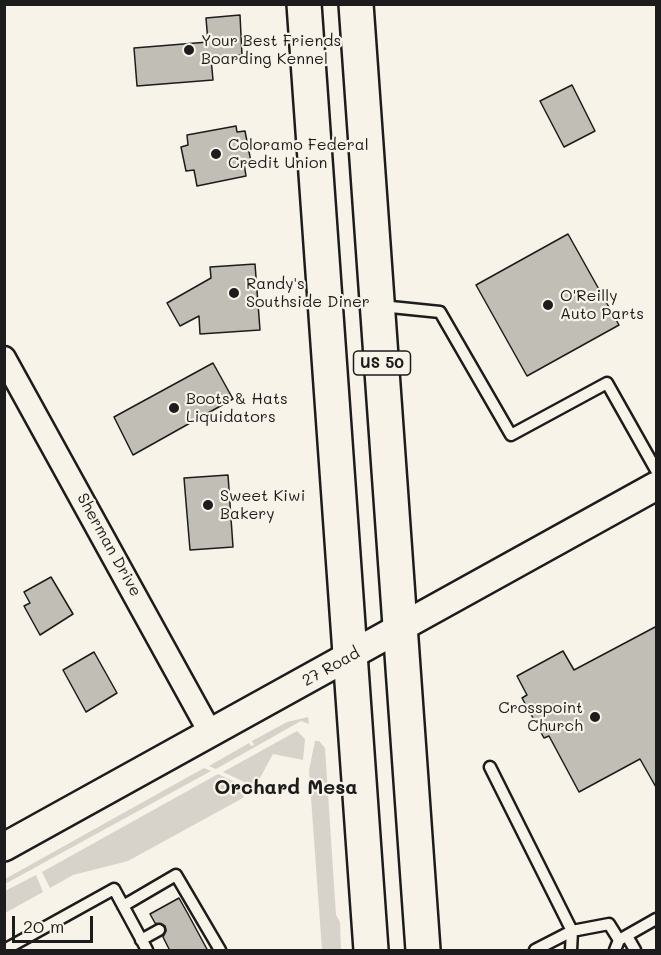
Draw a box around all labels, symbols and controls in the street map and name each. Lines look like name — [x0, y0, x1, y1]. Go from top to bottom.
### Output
place label: Your Best Friends Boarding Kennel — [201, 31, 341, 69]
marker: Your Best Friends Boarding Kennel — [182, 43, 196, 57]
place label: Coloramo Federal Credit Union — [228, 135, 369, 173]
marker: Coloramo Federal Credit Union — [209, 147, 223, 161]
place label: Randy's Southside Diner — [246, 274, 370, 312]
marker: Randy's Southside Diner — [227, 286, 241, 300]
place label: O'Reilly Auto Parts — [560, 286, 644, 324]
marker: O'Reilly Auto Parts — [541, 298, 555, 312]
road number: US 50 — [354, 351, 410, 375]
place label: Boots & Hats Liquidators — [186, 389, 288, 427]
marker: Boots & Hats Liquidators — [167, 401, 181, 415]
place label: Sweet Kiwi Bakery — [220, 486, 305, 524]
street label: Sherman Drive — [73, 490, 145, 600]
marker: Sweet Kiwi Bakery — [201, 498, 215, 512]
street label: 27 Road — [299, 643, 363, 691]
place label: Crosspoint Church — [498, 698, 583, 736]
marker: Crosspoint Church — [588, 710, 602, 724]
district label: Orchard Mesa — [214, 776, 358, 800]
scale bar — [15, 904, 96, 942]
text: 20 m — [23, 914, 64, 938]

